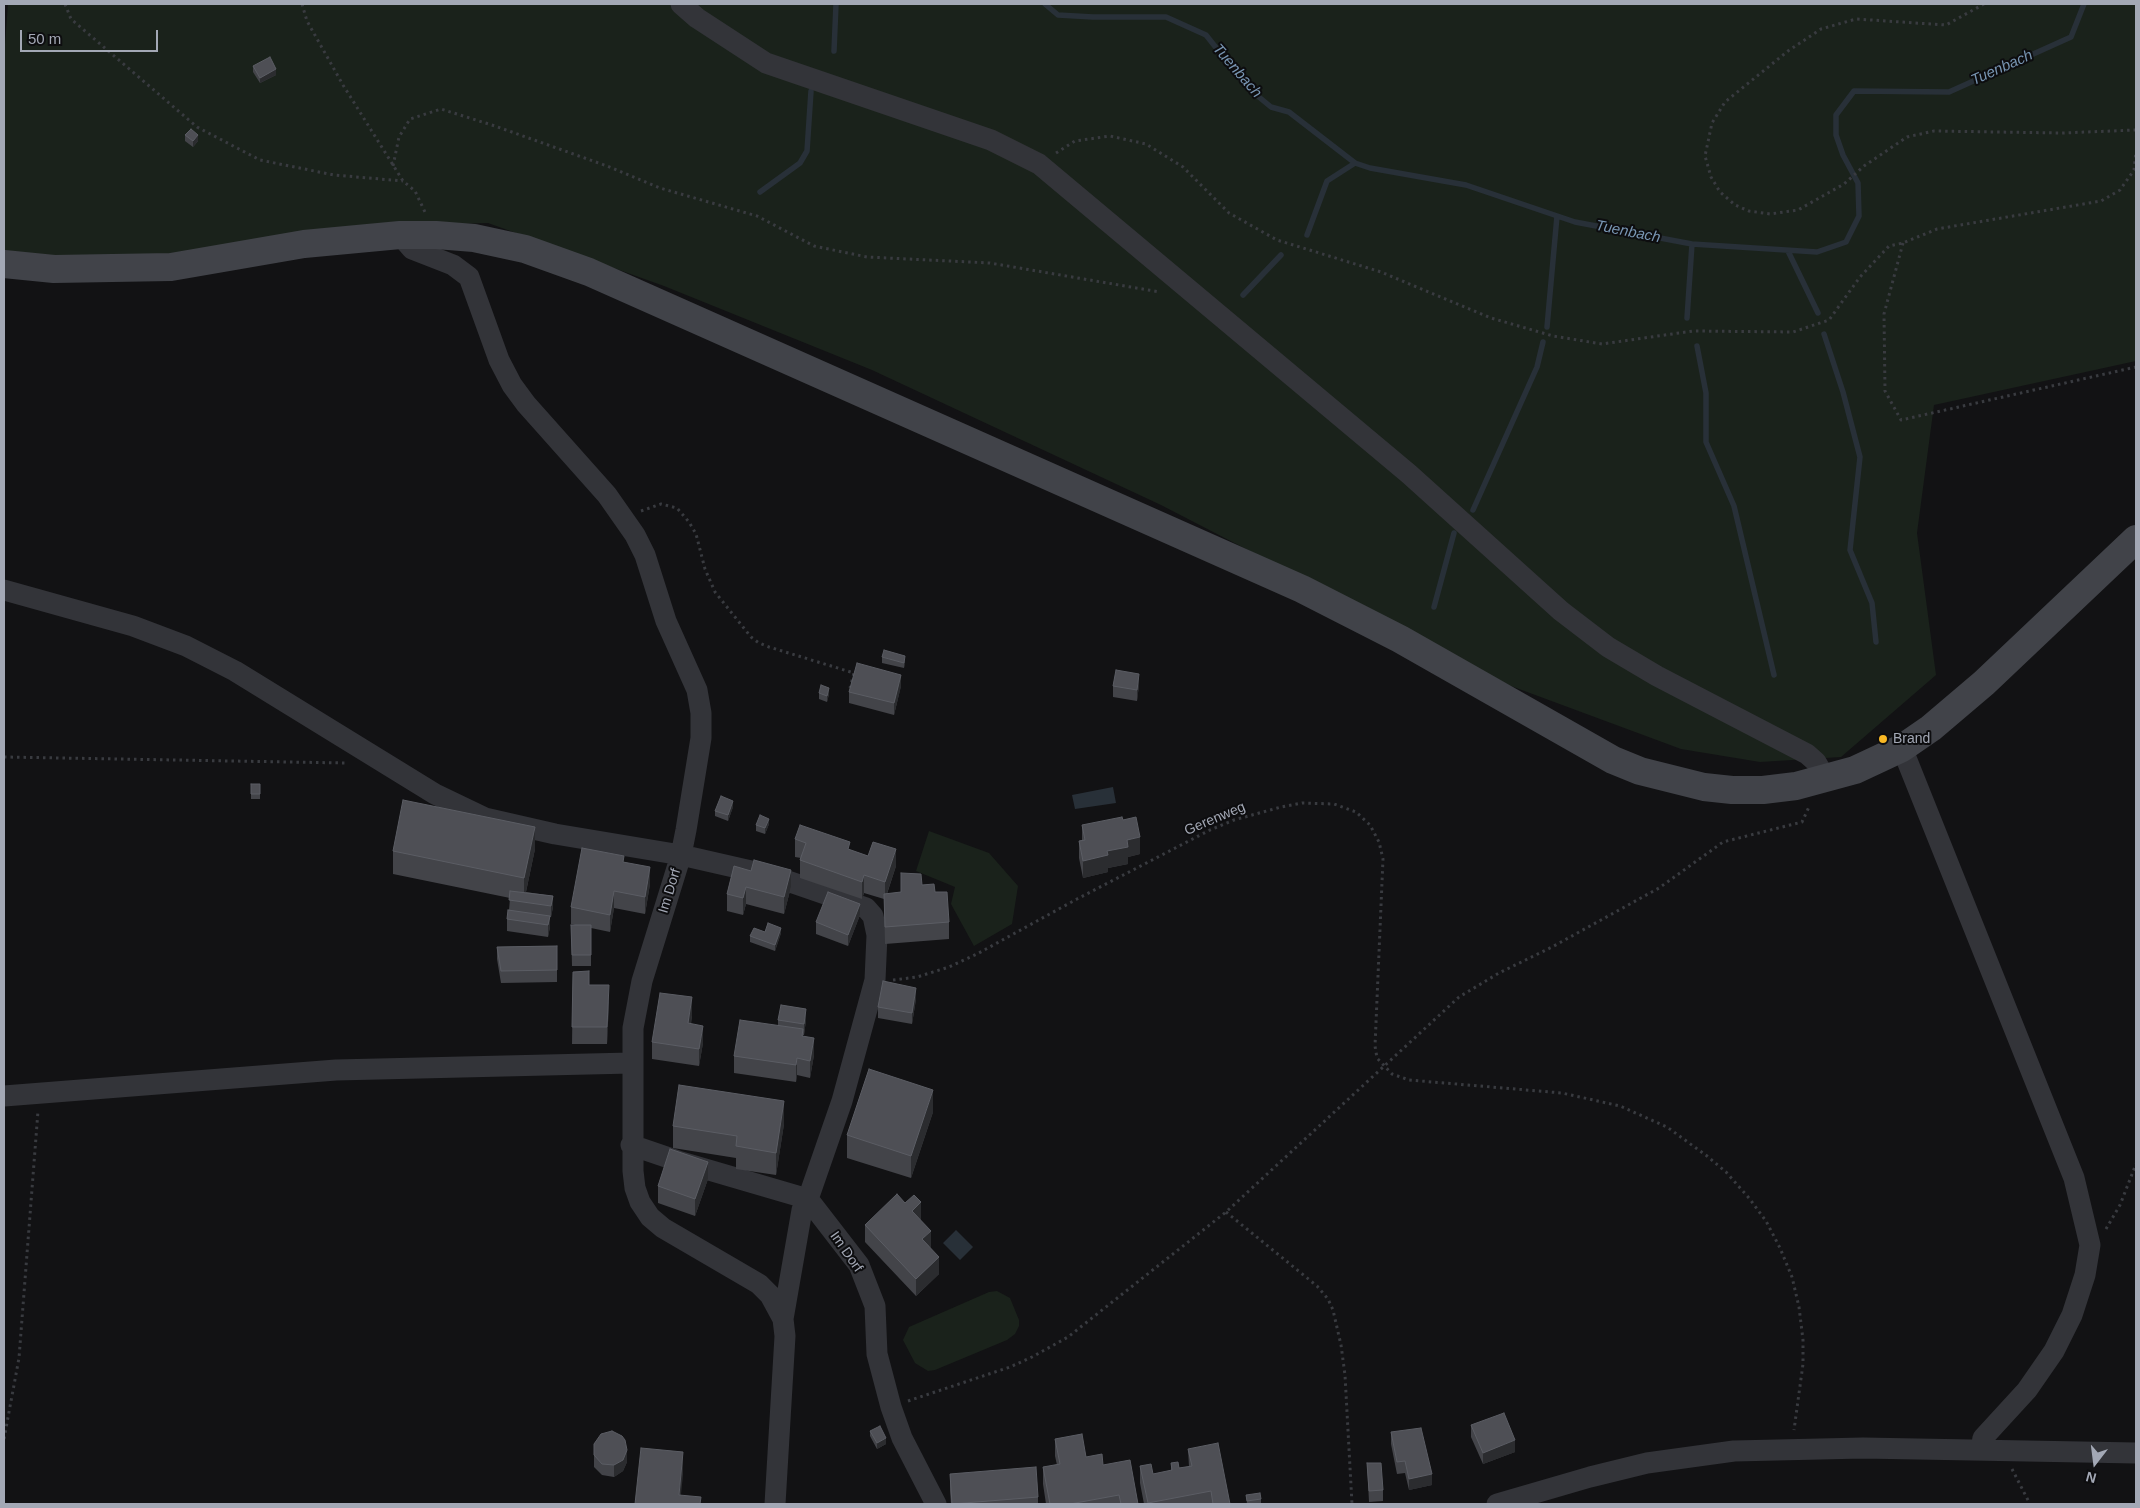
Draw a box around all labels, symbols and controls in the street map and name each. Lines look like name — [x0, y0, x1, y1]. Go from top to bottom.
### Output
scale bar — [22, 20, 160, 52]
text: 50 m — [28, 30, 61, 47]
water label: Tuenbach — [1209, 40, 1265, 102]
water label: Tuenbach — [1968, 46, 2036, 90]
water label: Tuenbach — [1594, 217, 1662, 247]
place label: Brand — [1893, 731, 1930, 747]
marker: Brand — [1877, 733, 1889, 745]
street label: Gerenweg — [1182, 799, 1248, 839]
street label: Im Dorf — [655, 867, 685, 915]
street label: Im Dorf — [826, 1228, 866, 1276]
north arrow — [2070, 1438, 2120, 1488]
text: N — [2084, 1468, 2098, 1487]

